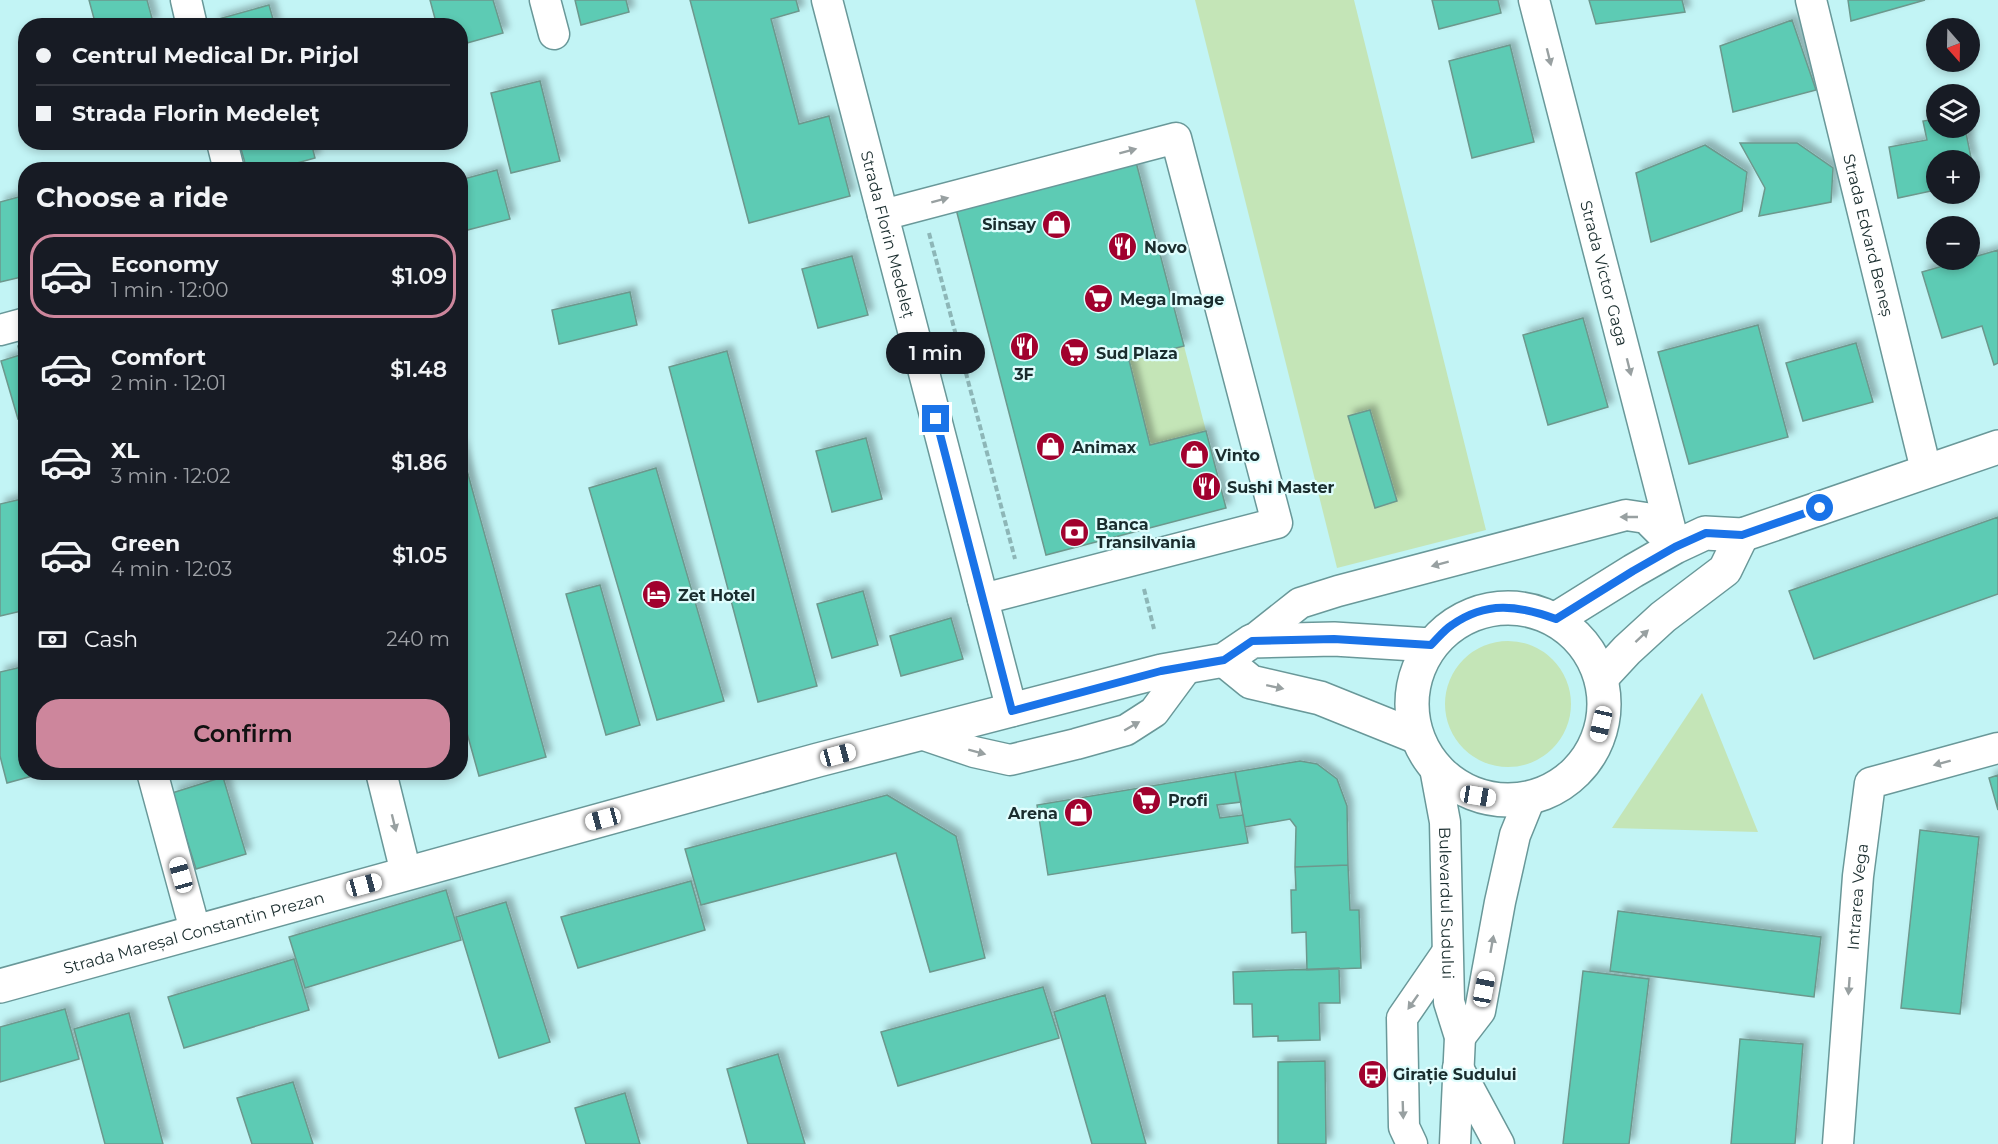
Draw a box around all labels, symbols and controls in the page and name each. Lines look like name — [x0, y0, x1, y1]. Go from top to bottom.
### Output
north arrow — [1926, 18, 1980, 72]
map controls — [1926, 18, 1980, 270]
text: Centrul Medical Dr. Pirjol — [72, 42, 359, 69]
one-way arrow — [1544, 47, 1554, 66]
button: layers — [1926, 84, 1980, 138]
text: Strada Florin Medeleț — [72, 100, 320, 127]
one-way arrow — [1119, 145, 1137, 155]
street label: Strada Florin Medeleț — [857, 148, 919, 321]
button: + — [1926, 150, 1980, 204]
street label: Strada Edvard Beneș — [1839, 152, 1898, 319]
text: Choose a ride — [36, 181, 228, 214]
one-way arrow — [930, 195, 949, 205]
street label: Strada Victor Gaga — [1577, 198, 1632, 348]
shop icon: Sinsay — [1041, 208, 1073, 240]
place label: Sinsay — [982, 215, 1036, 234]
button: − — [1926, 216, 1980, 270]
restaurant icon: Novo — [1107, 231, 1139, 263]
place label: Novo — [1144, 238, 1187, 257]
icon: car — [39, 249, 93, 303]
text: Economy — [111, 251, 219, 278]
text: $1.09 — [391, 263, 447, 290]
text: 1 min · 12:00 — [111, 278, 228, 302]
supermarket icon: Mega Image — [1083, 283, 1115, 315]
place label: Mega Image — [1120, 290, 1224, 309]
restaurant icon: 3F — [1008, 330, 1040, 362]
callout: 1 min — [886, 332, 986, 374]
supermarket icon: Sud Plaza — [1059, 337, 1091, 369]
text: 1 min — [909, 341, 962, 365]
icon: car — [39, 342, 93, 396]
text: Comfort — [111, 344, 206, 371]
place label: Sud Plaza — [1096, 344, 1178, 363]
text: $1.48 — [390, 356, 447, 383]
one-way arrow — [1625, 359, 1634, 377]
place label: 3F — [1013, 365, 1034, 384]
text: 2 min · 12:01 — [111, 371, 227, 395]
route end — [922, 405, 949, 432]
shop icon: Animax — [1035, 431, 1067, 463]
icon: car — [39, 435, 93, 489]
text: XL — [111, 437, 140, 464]
place label: Animax — [1071, 438, 1137, 457]
shop icon: Vinto — [1178, 439, 1210, 471]
place label: Vinto — [1214, 446, 1260, 465]
text: $1.86 — [391, 449, 447, 476]
text: 3 min · 12:02 — [111, 464, 231, 488]
restaurant icon: Sushi Master — [1190, 471, 1222, 503]
place label: Sushi Master — [1227, 478, 1335, 497]
route start — [1806, 494, 1833, 521]
one-way arrow — [1619, 512, 1638, 522]
place label: Banca Transilvania — [1096, 515, 1196, 552]
bank icon: Banca Transilvania — [1059, 517, 1091, 549]
icon: car — [39, 528, 93, 582]
text: Green — [111, 530, 180, 557]
text: $1.05 — [392, 542, 447, 569]
text: 4 min · 12:03 — [111, 557, 232, 581]
one-way arrow — [1431, 560, 1449, 569]
hotel icon: Zet Hotel — [641, 579, 673, 611]
place label: Zet Hotel — [678, 586, 755, 605]
icon: cash — [36, 623, 69, 656]
text: Cash — [84, 626, 138, 653]
text: 240 m — [386, 627, 450, 651]
one-way arrow — [1635, 630, 1649, 644]
one-way arrow — [1265, 683, 1284, 692]
button: Confirm — [36, 699, 450, 768]
car — [1588, 704, 1614, 744]
one-way arrow — [1123, 721, 1140, 731]
car — [818, 742, 858, 768]
one-way arrow — [968, 748, 986, 757]
one-way arrow — [1932, 759, 1951, 769]
supermarket icon: Profi — [1131, 784, 1163, 816]
car — [1459, 784, 1497, 808]
place label: Profi — [1168, 791, 1208, 810]
shop icon: Arena — [1063, 797, 1095, 829]
place label: Arena — [1007, 804, 1058, 823]
car — [583, 806, 623, 832]
one-way arrow — [389, 814, 399, 832]
street label: Bulevardul Sudului — [1436, 827, 1458, 979]
street label: Intrarea Vega — [1843, 842, 1872, 951]
car — [167, 855, 195, 895]
car — [344, 872, 384, 898]
street label: Strada Mareșal Constantin Prezan — [61, 887, 326, 978]
one-way arrow — [1488, 935, 1497, 954]
car — [1472, 970, 1496, 1008]
one-way arrow — [1845, 977, 1854, 996]
one-way arrow — [1407, 993, 1419, 1009]
bus stop icon: Girație Sudului — [1356, 1058, 1388, 1090]
place label: Girație Sudului — [1393, 1065, 1517, 1085]
one-way arrow — [1398, 1100, 1408, 1119]

